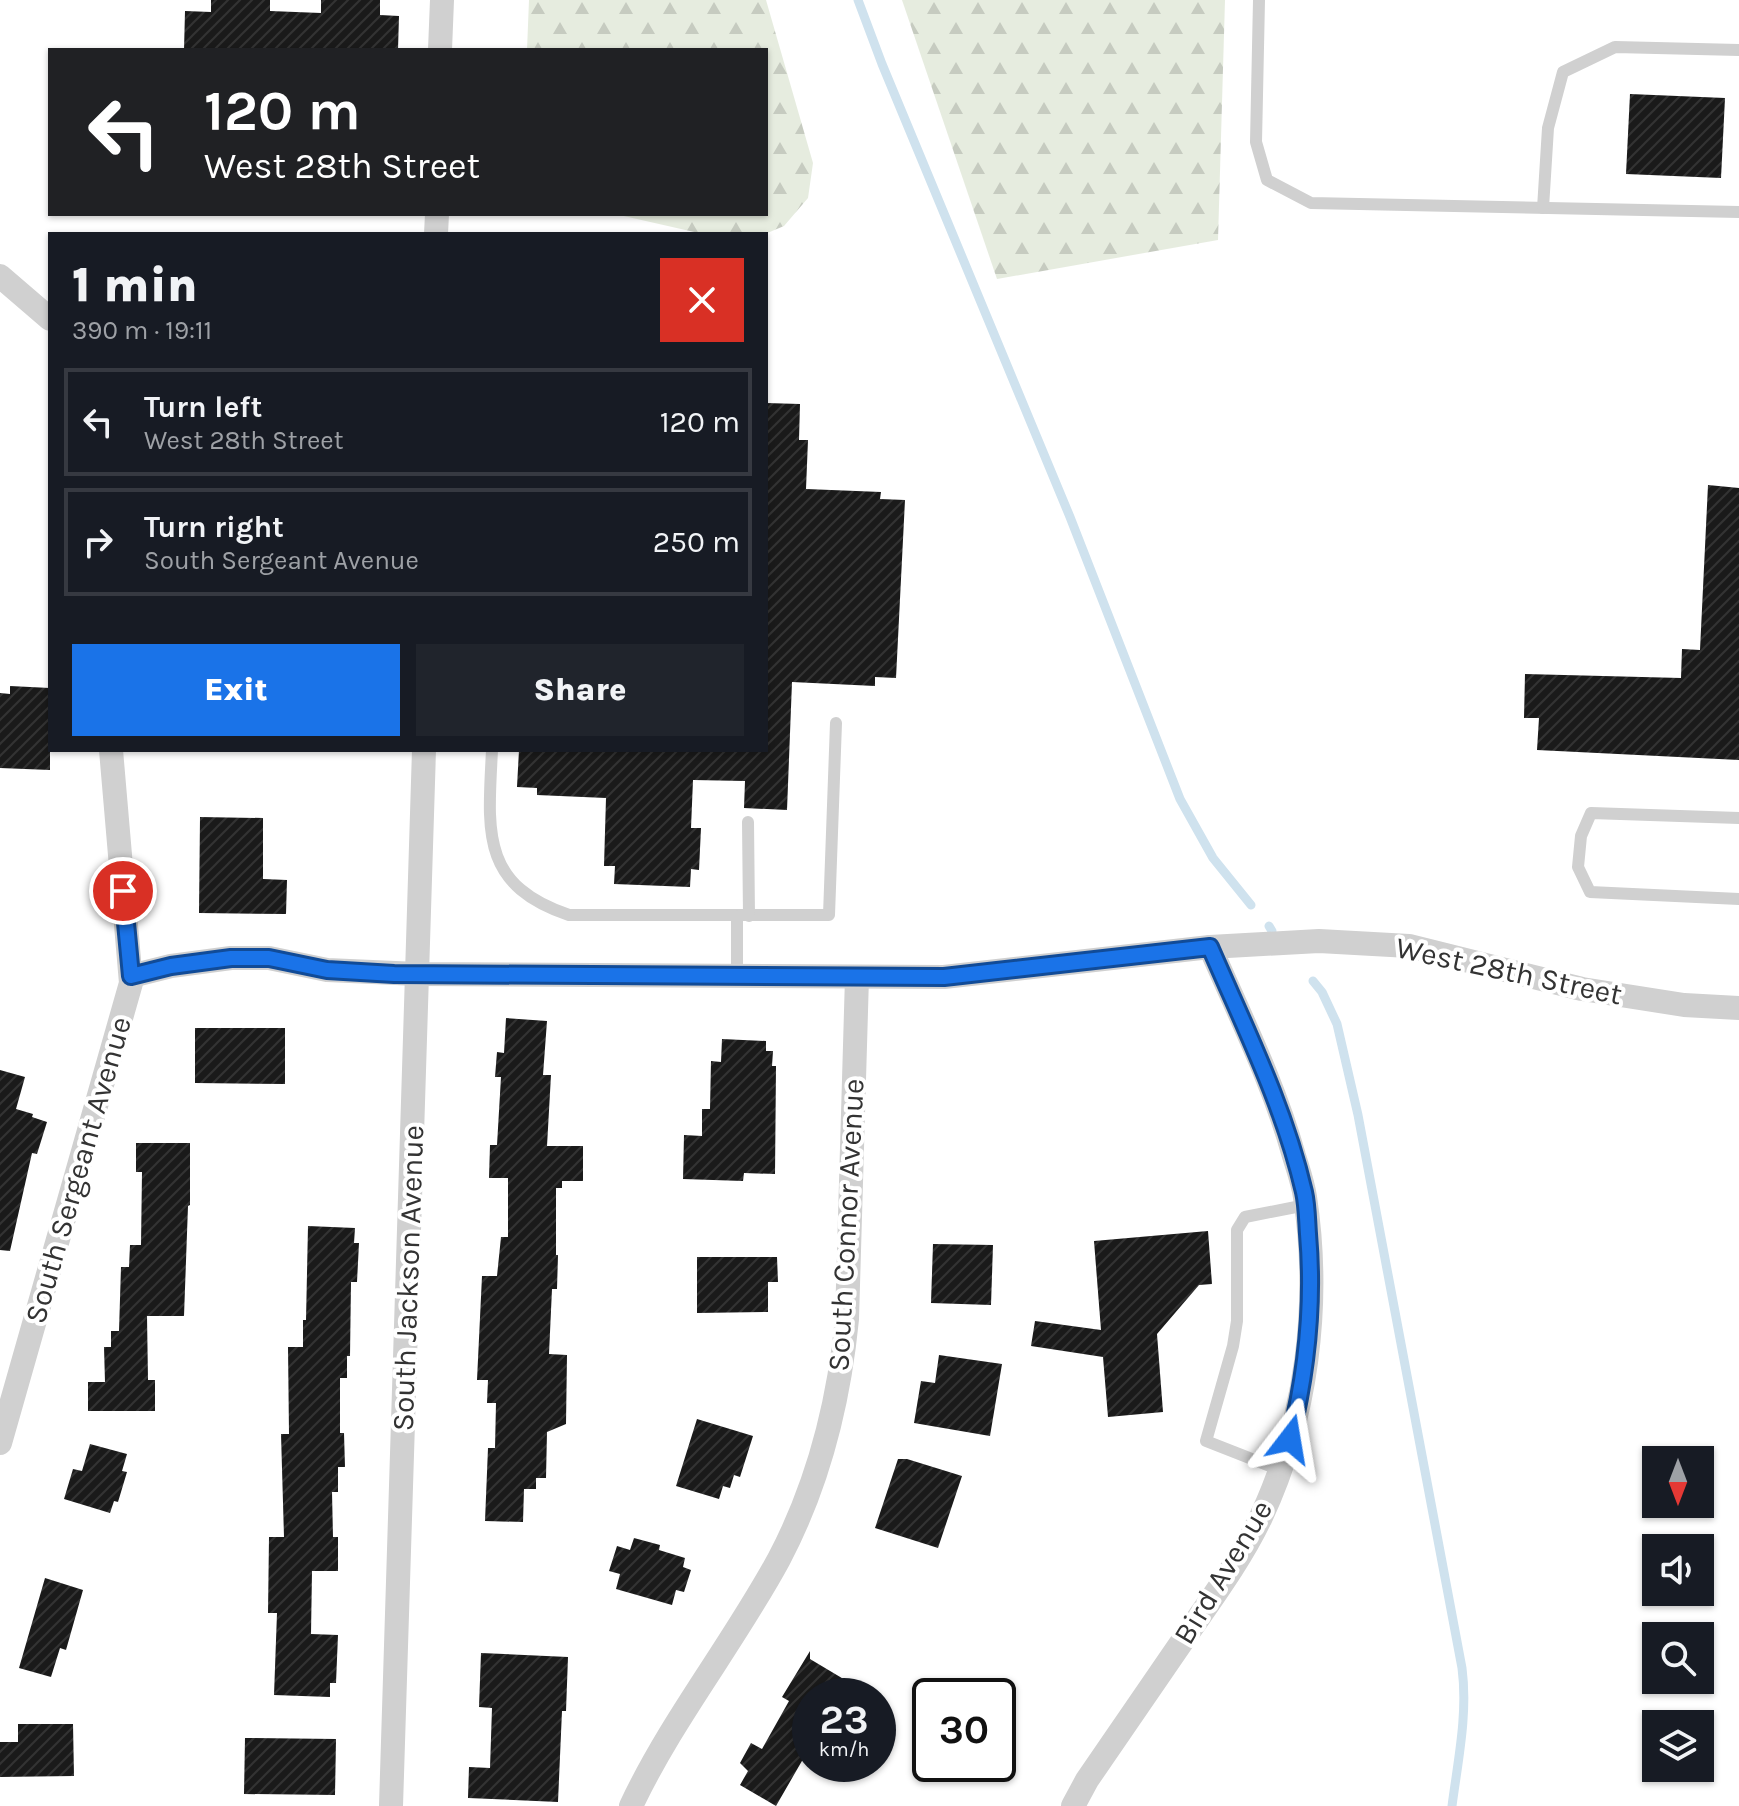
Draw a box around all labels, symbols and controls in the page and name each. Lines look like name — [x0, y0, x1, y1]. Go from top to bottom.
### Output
text: 120 m — [204, 78, 361, 143]
icon: left — [72, 80, 176, 184]
text: West 28th Street — [204, 145, 480, 187]
text: 1 min — [72, 257, 198, 313]
button: close — [660, 258, 744, 342]
text: 390 m · 19:11 — [72, 315, 212, 346]
text: Turn left — [144, 389, 262, 425]
icon: left — [76, 400, 120, 444]
text: 120 m — [660, 404, 740, 440]
text: West 28th Street — [144, 425, 343, 456]
text: Turn right — [144, 509, 284, 545]
icon: right — [76, 520, 120, 564]
text: 250 m — [653, 524, 740, 560]
text: South Sergeant Avenue — [144, 545, 419, 576]
button: Exit — [72, 644, 400, 736]
button: Share — [416, 644, 744, 736]
pin — [89, 857, 157, 925]
icon: arrive — [101, 869, 145, 913]
street label: West 28th Street — [1393, 929, 1625, 1013]
street label: South Sergeant Avenue — [17, 1013, 139, 1327]
street label: South Connor Avenue — [820, 1078, 872, 1372]
street label: South Jackson Avenue — [385, 1124, 431, 1432]
position arrow — [1248, 1397, 1332, 1481]
north arrow — [1642, 1446, 1714, 1518]
map controls — [1642, 1446, 1714, 1782]
street label: Bird Avenue — [1166, 1493, 1280, 1651]
button: sound — [1642, 1534, 1714, 1606]
button: search — [1642, 1622, 1714, 1694]
speed limit sign: 30 — [912, 1678, 1016, 1782]
text: 23 — [819, 1696, 869, 1743]
button: layers — [1642, 1710, 1714, 1782]
text: km/h — [819, 1738, 869, 1761]

